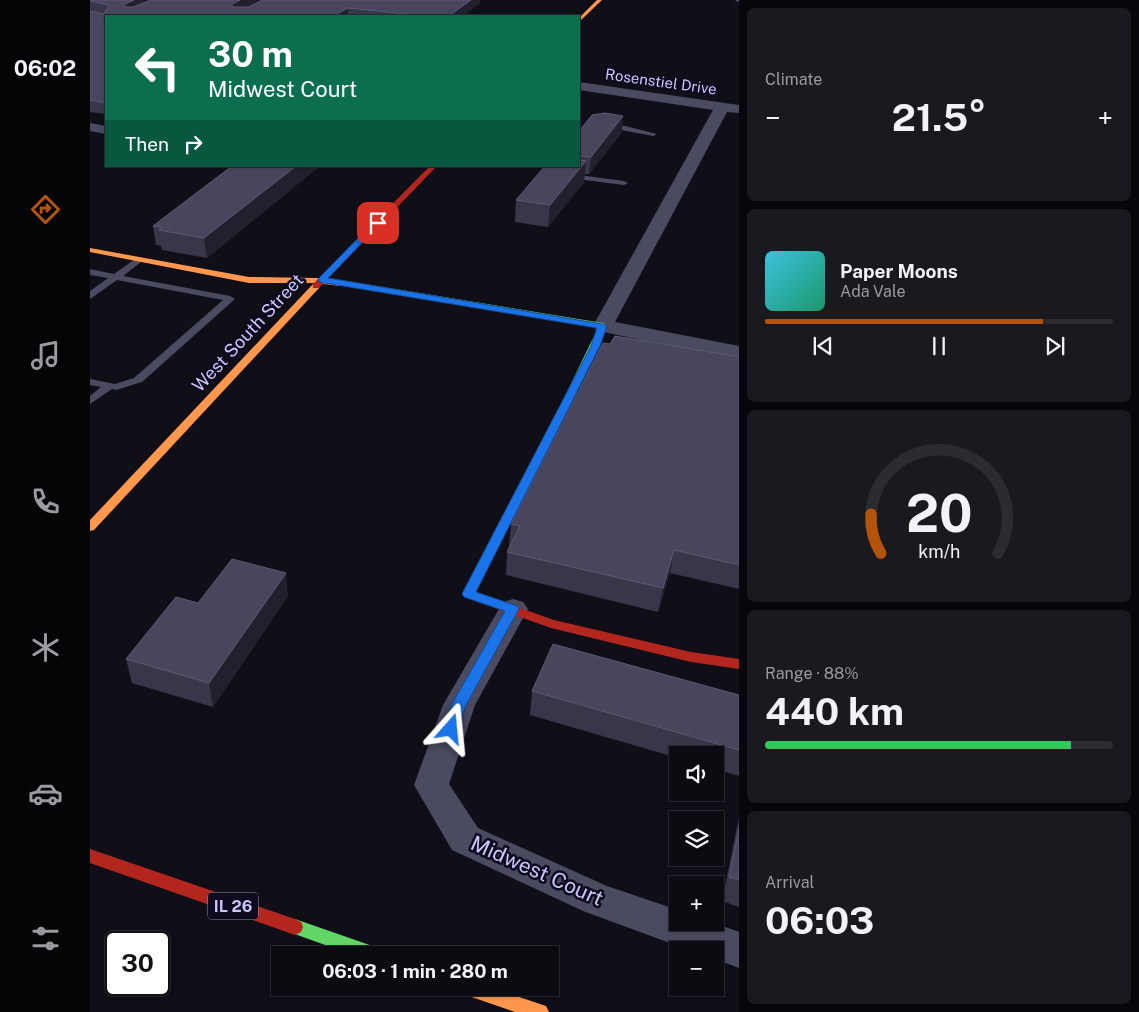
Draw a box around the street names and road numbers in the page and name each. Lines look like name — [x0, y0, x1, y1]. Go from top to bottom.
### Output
street label: Rosenstiel Drive — [604, 65, 718, 98]
street label: West South Street — [188, 269, 308, 396]
street label: Midwest Court — [467, 830, 607, 911]
road number: IL 26 — [208, 892, 258, 919]

